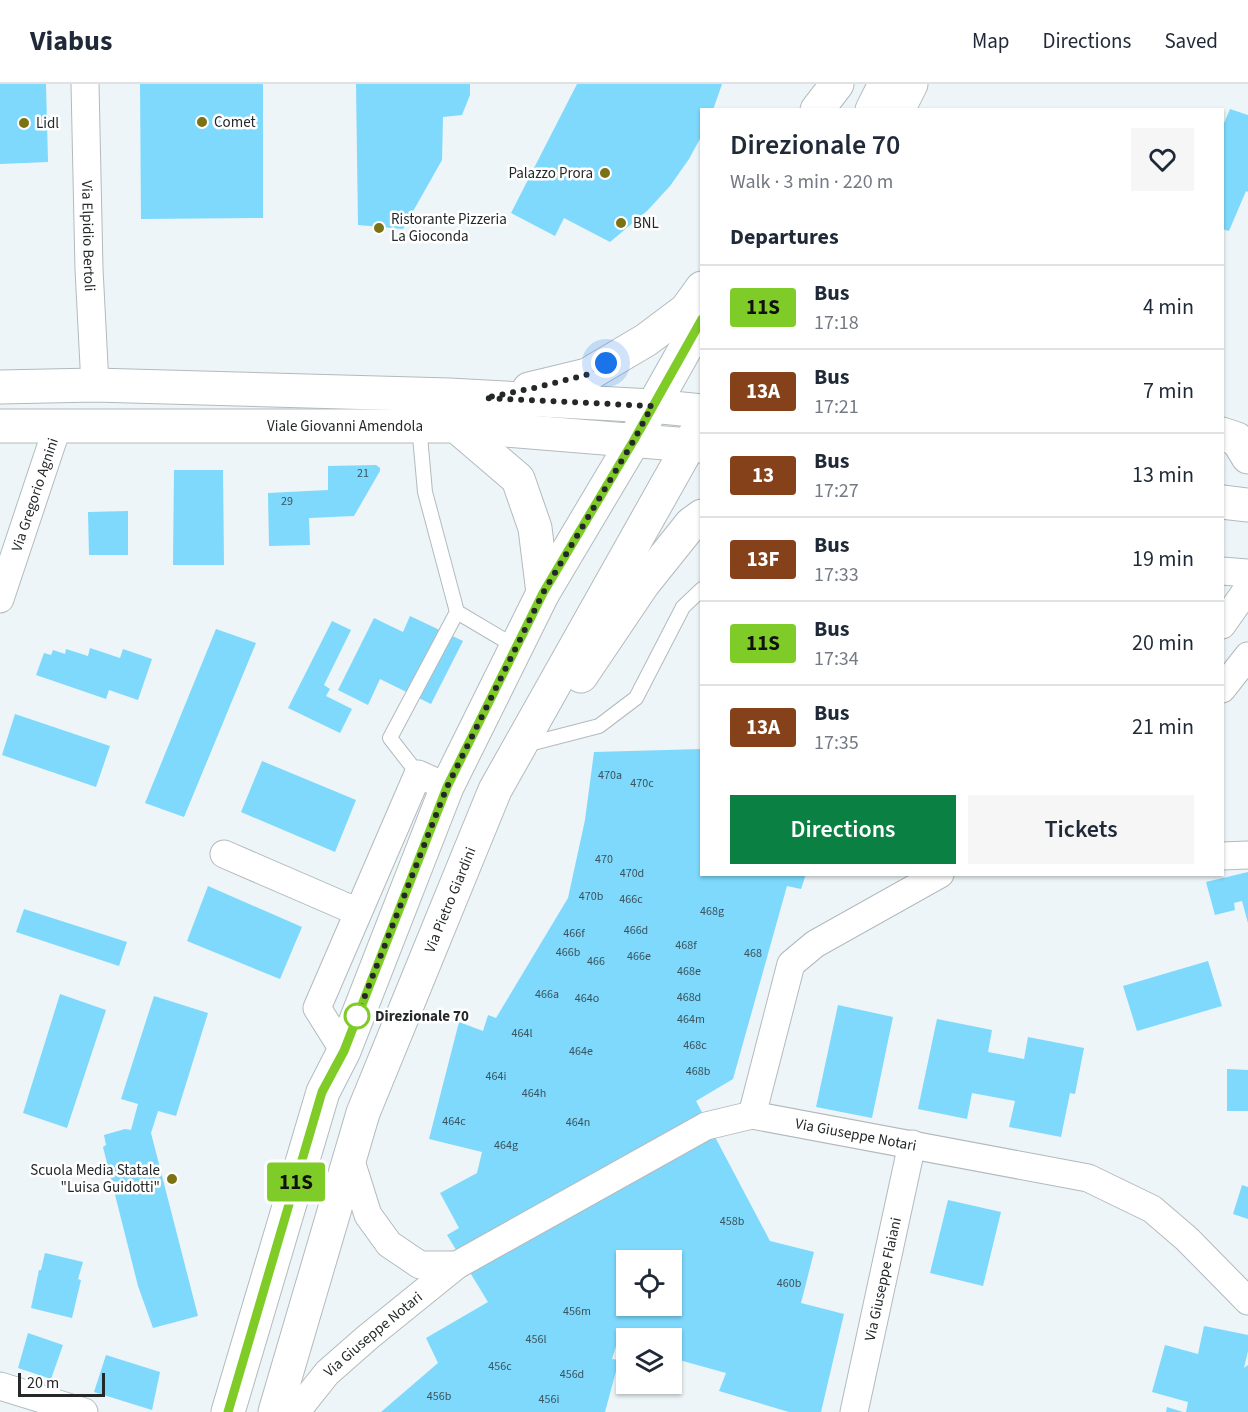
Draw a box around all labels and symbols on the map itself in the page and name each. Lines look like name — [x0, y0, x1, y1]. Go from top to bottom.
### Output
place label: Comet — [214, 112, 256, 133]
place label: Lidl — [36, 113, 59, 134]
marker: Comet — [195, 115, 209, 129]
marker: Lidl — [17, 116, 31, 130]
place label: Palazzo Prora — [508, 163, 593, 184]
marker: Palazzo Prora — [598, 166, 612, 180]
street label: Via Elpidio Bertoli — [76, 180, 100, 292]
place label: Ristorante Pizzeria La Gioconda — [391, 209, 507, 247]
place label: BNL — [633, 213, 659, 234]
marker: BNL — [614, 216, 628, 230]
marker: Ristorante Pizzeria La Gioconda — [372, 221, 386, 235]
your location — [591, 348, 621, 378]
street label: Viale Giovanni Amendola — [267, 416, 423, 437]
street label: Via Gregorio Agnini — [7, 435, 64, 554]
house number: 21 — [357, 465, 369, 482]
house number: 29 — [281, 493, 293, 510]
house number: 470a — [598, 767, 622, 784]
house number: 470c — [630, 775, 654, 792]
street label: Via Pietro Giardini — [420, 844, 482, 956]
house number: 470 — [595, 851, 613, 868]
house number: 470d — [620, 865, 644, 882]
house number: 470b — [579, 888, 604, 905]
house number: 466c — [619, 891, 643, 908]
house number: 468g — [700, 903, 724, 920]
house number: 466d — [624, 922, 648, 939]
house number: 466f — [563, 925, 585, 942]
house number: 468f — [675, 937, 697, 954]
house number: 466b — [556, 944, 581, 961]
house number: 468 — [744, 945, 762, 962]
house number: 466e — [627, 948, 651, 965]
house number: 466 — [587, 953, 605, 970]
house number: 468e — [677, 963, 701, 980]
house number: 466a — [535, 986, 559, 1003]
house number: 468d — [677, 989, 701, 1006]
house number: 464o — [575, 990, 599, 1007]
marker: Direzionale 70 — [344, 1003, 370, 1029]
place label: Direzionale 70 — [375, 1006, 469, 1027]
house number: 464m — [677, 1011, 705, 1028]
house number: 464l — [512, 1025, 532, 1042]
house number: 468c — [683, 1037, 707, 1054]
house number: 464e — [569, 1043, 593, 1060]
house number: 468b — [686, 1063, 711, 1080]
house number: 464i — [486, 1068, 506, 1085]
house number: 464h — [522, 1085, 546, 1102]
house number: 464c — [442, 1113, 466, 1130]
street label: Via Giuseppe Notari — [793, 1113, 918, 1157]
house number: 464n — [566, 1114, 590, 1131]
house number: 464g — [494, 1137, 518, 1154]
place label: Scuola Media Statale "Luisa Guidotti" — [30, 1160, 160, 1198]
line badge: 11S — [262, 1162, 330, 1202]
marker: Scuola Media Statale "Luisa Guidotti" — [165, 1172, 179, 1186]
house number: 458b — [720, 1213, 745, 1230]
street label: Via Giuseppe Flaiani — [860, 1215, 907, 1343]
house number: 460b — [777, 1275, 802, 1292]
street label: Via Giuseppe Notari — [319, 1287, 427, 1382]
house number: 456m — [563, 1303, 591, 1320]
house number: 456l — [526, 1331, 546, 1348]
house number: 456c — [488, 1358, 512, 1375]
house number: 456d — [560, 1366, 584, 1383]
scale bar — [18, 1370, 105, 1398]
house number: 456b — [427, 1388, 452, 1405]
house number: 456i — [539, 1391, 559, 1408]

